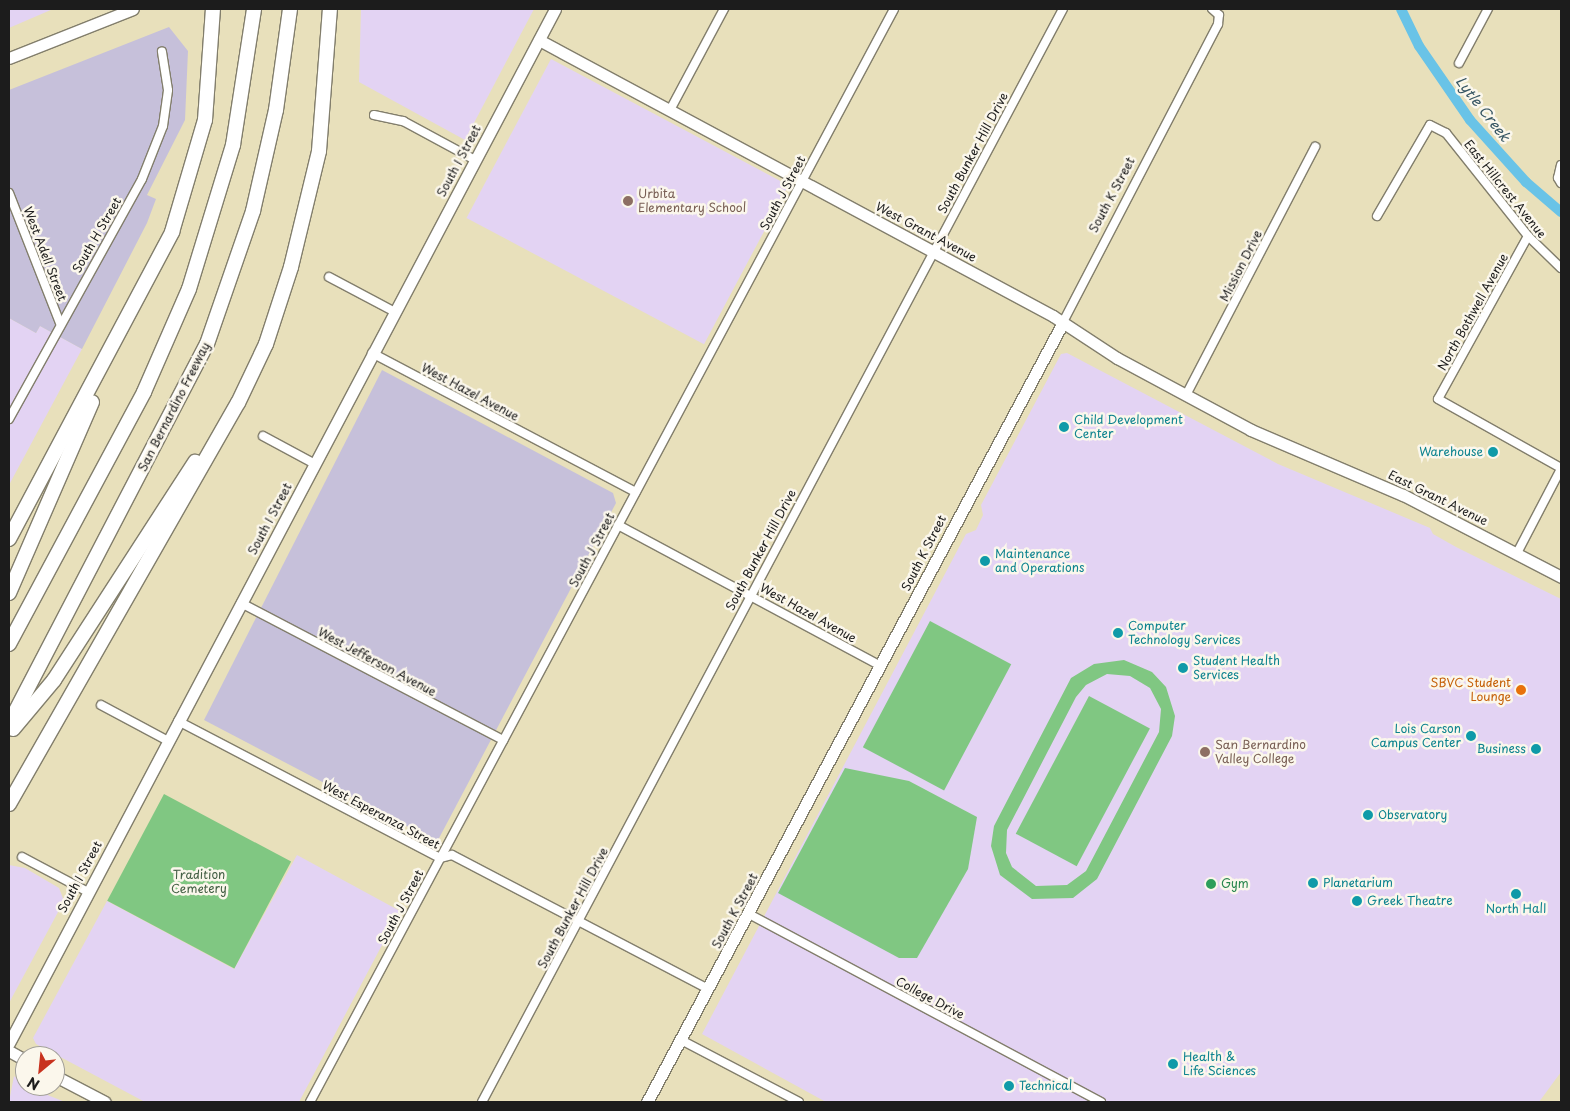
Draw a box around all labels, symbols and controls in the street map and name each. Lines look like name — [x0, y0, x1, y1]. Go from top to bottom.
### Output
water label: Lytle Creek — [1452, 73, 1514, 145]
street label: South Bunker Hill Drive — [935, 89, 1011, 217]
street label: South I Street — [434, 122, 484, 200]
street label: East Hillcrest Avenue — [1461, 137, 1549, 241]
street label: South J Street — [757, 153, 809, 233]
street label: South K Street — [1086, 154, 1138, 236]
place label: Urbita Elementary School — [638, 187, 746, 215]
street label: South H Street — [69, 194, 125, 276]
marker: Urbita Elementary School — [622, 195, 634, 207]
street label: West Grant Avenue — [873, 199, 979, 265]
street label: West Adell Street — [20, 205, 70, 303]
street label: Mission Drive — [1217, 228, 1265, 304]
street label: North Bothwell Avenue — [1435, 251, 1511, 373]
street label: San Bernardino Freeway — [135, 340, 213, 474]
street label: West Hazel Avenue — [418, 360, 522, 424]
place label: Child Development Center — [1074, 413, 1184, 441]
marker: Child Development Center — [1058, 421, 1070, 433]
place label: Warehouse — [1419, 445, 1483, 459]
marker: Warehouse — [1487, 446, 1499, 458]
street label: East Grant Avenue — [1386, 468, 1490, 528]
street label: South I Street — [245, 480, 295, 558]
street label: South Bunker Hill Drive — [723, 486, 799, 614]
street label: South J Street — [566, 510, 618, 590]
street label: South K Street — [898, 512, 950, 594]
place label: Maintenance and Operations — [995, 547, 1084, 575]
marker: Maintenance and Operations — [979, 555, 991, 567]
street label: West Hazel Avenue — [757, 580, 859, 646]
place label: Computer Technology Services — [1128, 619, 1240, 647]
street label: West Jefferson Avenue — [316, 625, 438, 699]
marker: Computer Technology Services — [1112, 627, 1124, 639]
place label: Student Health Services — [1193, 654, 1280, 682]
marker: Student Health Services — [1177, 662, 1189, 674]
place label: SBVC Student Lounge — [1430, 676, 1511, 704]
marker: SBVC Student Lounge — [1515, 684, 1527, 696]
place label: Lois Carson Campus Center — [1371, 722, 1461, 750]
marker: Lois Carson Campus Center — [1465, 730, 1477, 742]
place label: San Bernardino Valley College — [1215, 738, 1306, 766]
place label: Business — [1477, 742, 1526, 756]
marker: Business — [1530, 743, 1542, 755]
marker: San Bernardino Valley College — [1199, 746, 1211, 758]
street label: West Esperanza Street — [320, 778, 442, 852]
place label: Observatory — [1378, 808, 1447, 822]
marker: Observatory — [1362, 809, 1374, 821]
street label: South I Street — [55, 838, 105, 916]
street label: South Bunker Hill Drive — [535, 844, 611, 972]
street label: South J Street — [375, 867, 427, 947]
park label: Tradition Cemetery — [171, 868, 227, 896]
street label: South K Street — [709, 870, 761, 952]
place label: Planetarium — [1323, 876, 1393, 890]
place label: Gym — [1221, 877, 1249, 891]
marker: Planetarium — [1307, 877, 1319, 889]
marker: Gym — [1205, 878, 1217, 890]
marker: North Hall — [1510, 888, 1522, 900]
place label: Greek Theatre — [1367, 894, 1453, 908]
marker: Greek Theatre — [1351, 895, 1363, 907]
place label: North Hall — [1486, 902, 1546, 916]
street label: College Drive — [893, 974, 967, 1022]
north arrow — [15, 1046, 65, 1096]
place label: Health & Life Sciences — [1183, 1050, 1257, 1078]
marker: Health & Life Sciences — [1167, 1058, 1179, 1070]
text: N — [23, 1072, 43, 1096]
place label: Technical — [1019, 1079, 1072, 1093]
marker: Technical — [1003, 1080, 1015, 1092]

